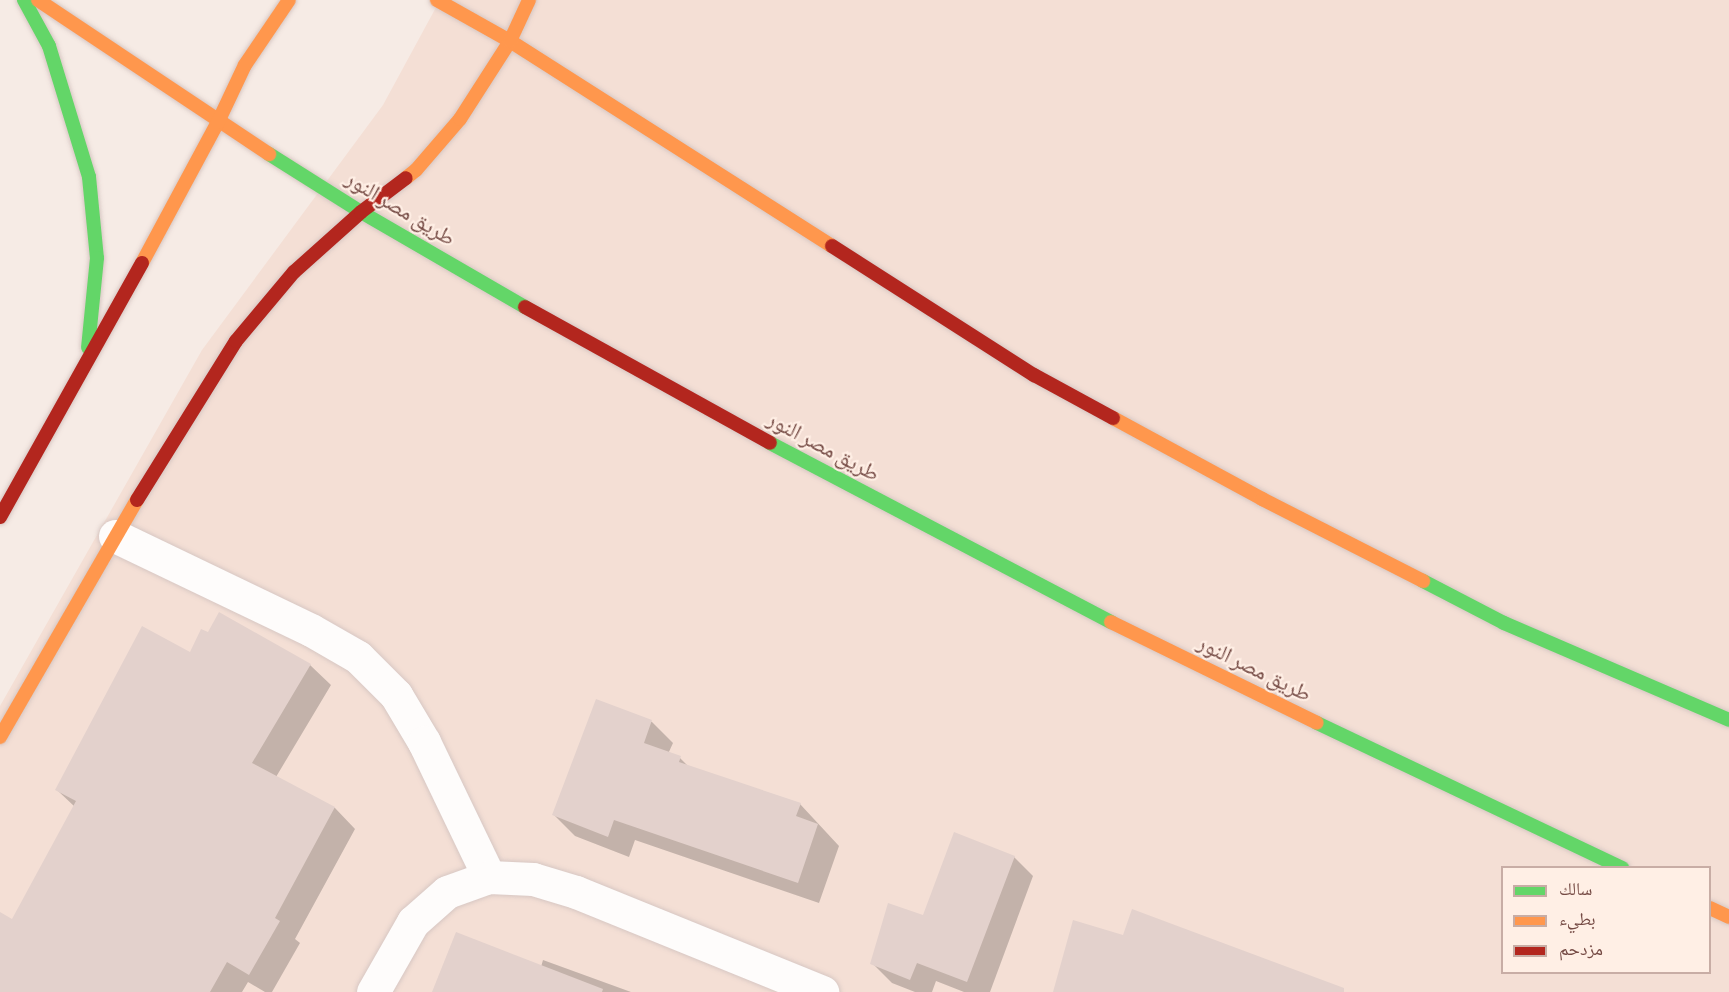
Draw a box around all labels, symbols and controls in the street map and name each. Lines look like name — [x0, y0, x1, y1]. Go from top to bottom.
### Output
street label: طريق مصر النور — [340, 166, 460, 252]
street label: طريق مصر النور — [762, 406, 884, 488]
street label: طريق مصر النور — [1193, 630, 1315, 708]
legend — [1501, 866, 1711, 974]
text: سالك — [1559, 881, 1592, 899]
text: بطيء — [1559, 911, 1596, 929]
text: مزدحم — [1559, 941, 1603, 959]

